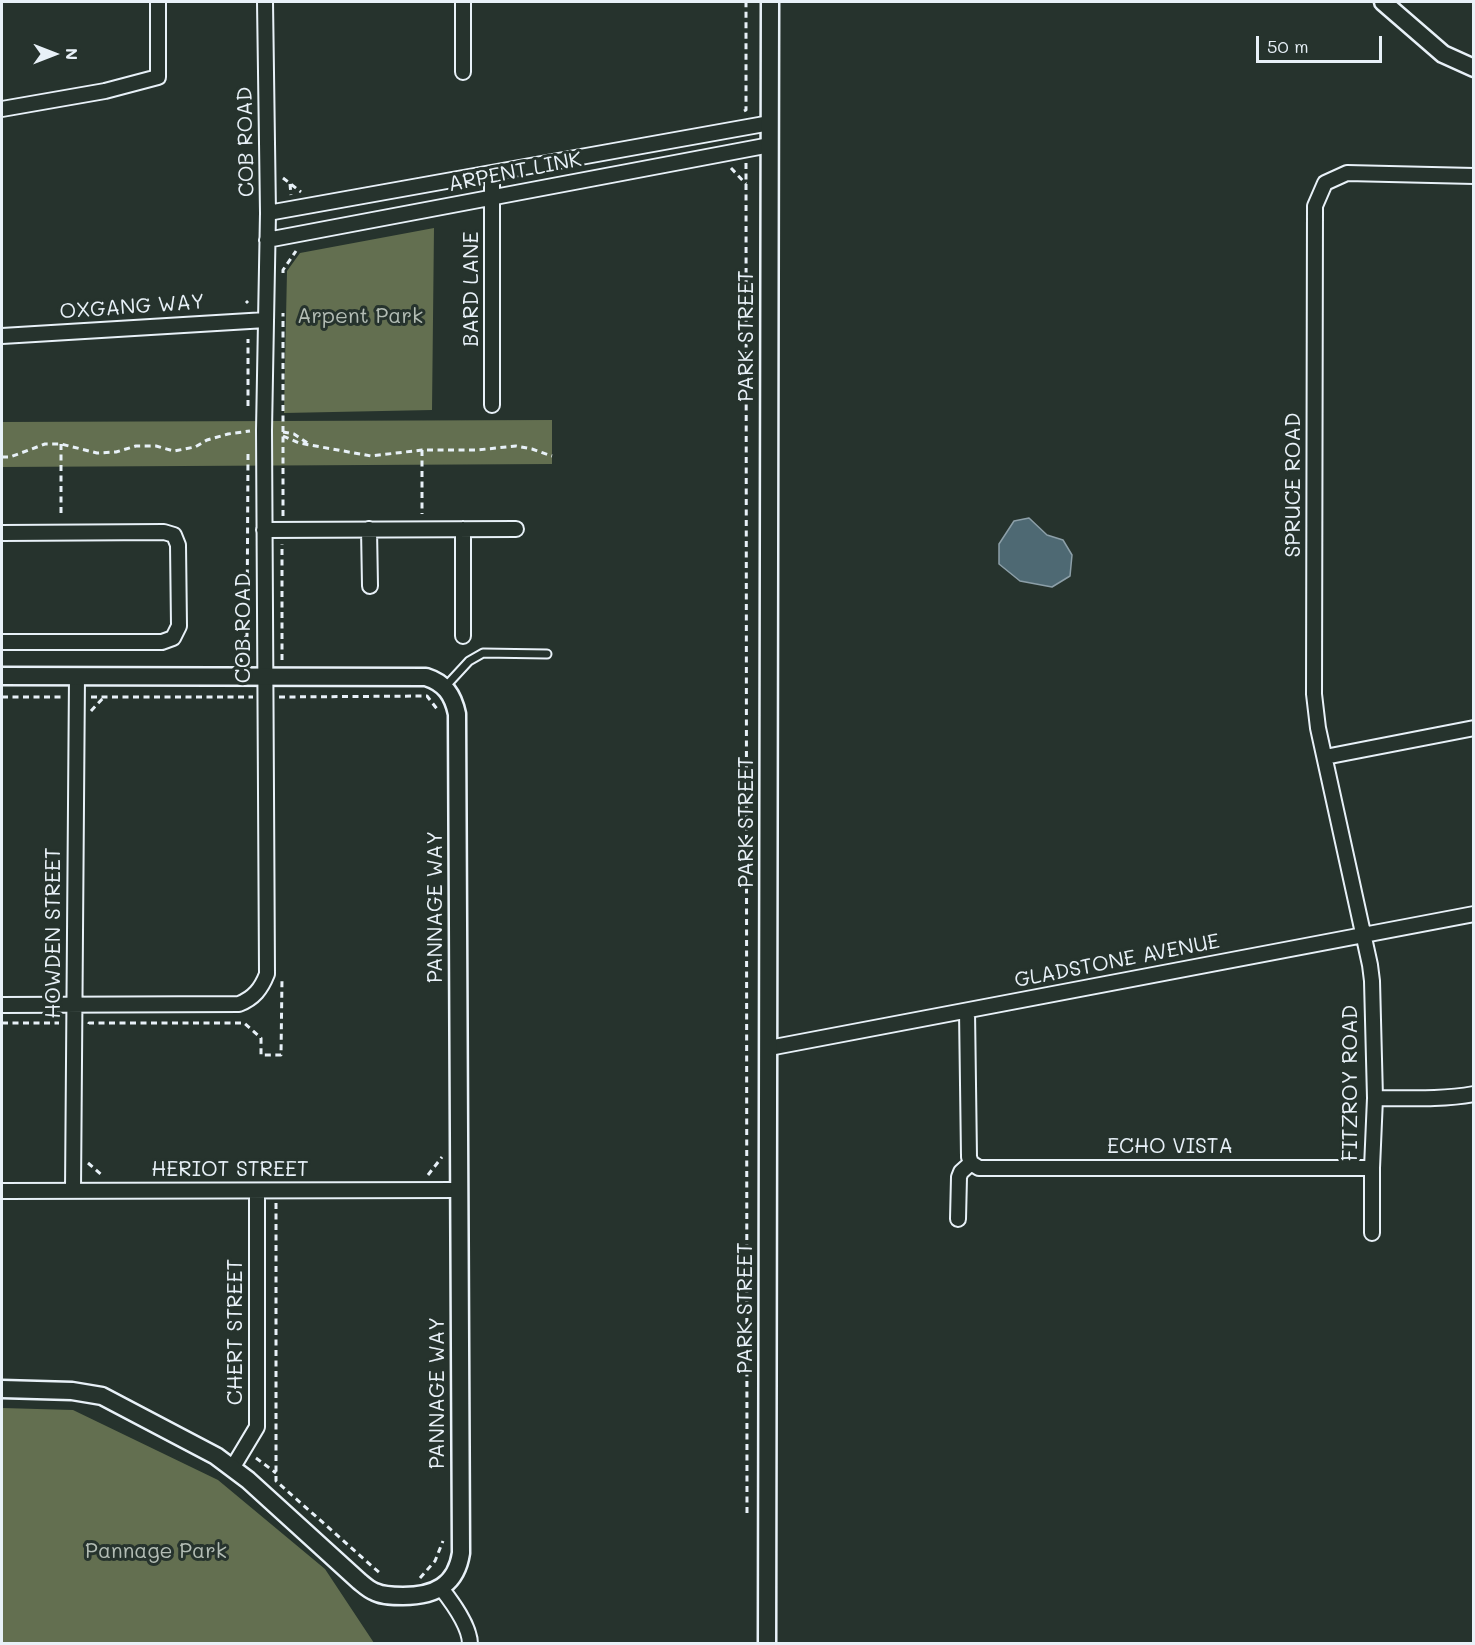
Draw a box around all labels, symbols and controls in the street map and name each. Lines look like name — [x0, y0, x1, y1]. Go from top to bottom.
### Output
north arrow — [24, 24, 84, 84]
scale bar — [1259, 24, 1385, 62]
text: 50 m — [1267, 34, 1309, 58]
text: N — [62, 48, 83, 60]
street label: COB ROAD — [232, 87, 260, 197]
street label: ARPENT LINK — [446, 147, 584, 197]
street label: BARD LANE — [459, 231, 485, 347]
street label: PARK STREET — [734, 270, 760, 402]
street label: OXGANG WAY — [59, 289, 205, 325]
park label: Arpent Park — [297, 304, 423, 330]
street label: SPRUCE ROAD — [1281, 413, 1307, 557]
street label: COB ROAD — [231, 573, 257, 683]
street label: PARK STREET — [734, 756, 760, 888]
street label: PANNAGE WAY — [423, 831, 449, 983]
street label: HOWDEN STREET — [41, 847, 67, 1019]
street label: GLADSTONE AVENUE — [1012, 929, 1222, 993]
street label: FITZROY ROAD — [1338, 1005, 1364, 1161]
street label: ECHO VISTA — [1107, 1134, 1233, 1160]
street label: HERIOT STREET — [151, 1157, 309, 1183]
street label: PARK STREET — [733, 1242, 759, 1374]
street label: CHERT STREET — [223, 1259, 249, 1405]
street label: PANNAGE WAY — [425, 1317, 451, 1469]
park label: Pannage Park — [85, 1539, 227, 1565]

